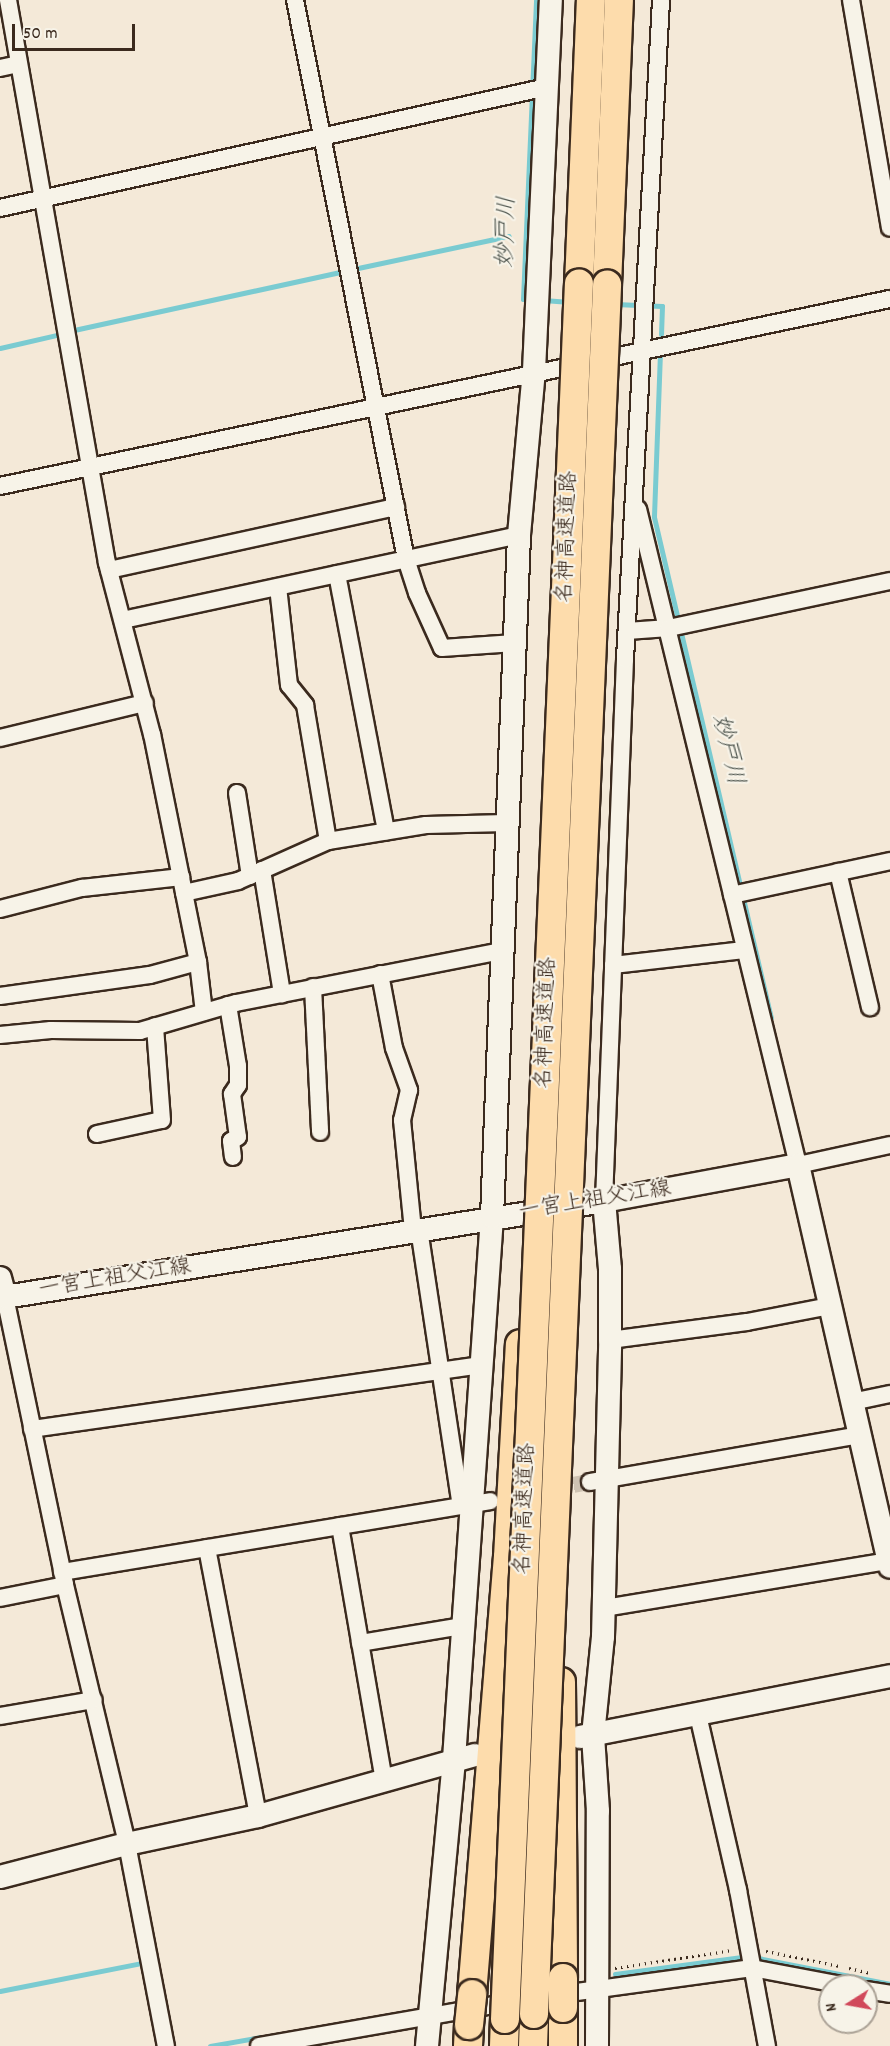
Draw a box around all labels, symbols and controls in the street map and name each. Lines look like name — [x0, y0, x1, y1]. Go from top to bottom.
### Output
scale bar — [15, 12, 138, 50]
text: 50 m — [23, 22, 58, 47]
water label: 妙戸川 — [492, 196, 524, 268]
street label: 名神高速道路 — [553, 471, 583, 603]
water label: 妙戸川 — [704, 712, 748, 788]
street label: 名神高速道路 — [532, 957, 562, 1089]
street label: 一宮上祖父江線 — [517, 1176, 673, 1226]
street label: 一宮上祖父江線 — [37, 1254, 193, 1304]
street label: 名神高速道路 — [511, 1443, 541, 1575]
north arrow — [818, 1974, 878, 2034]
text: N — [820, 2001, 844, 2013]

